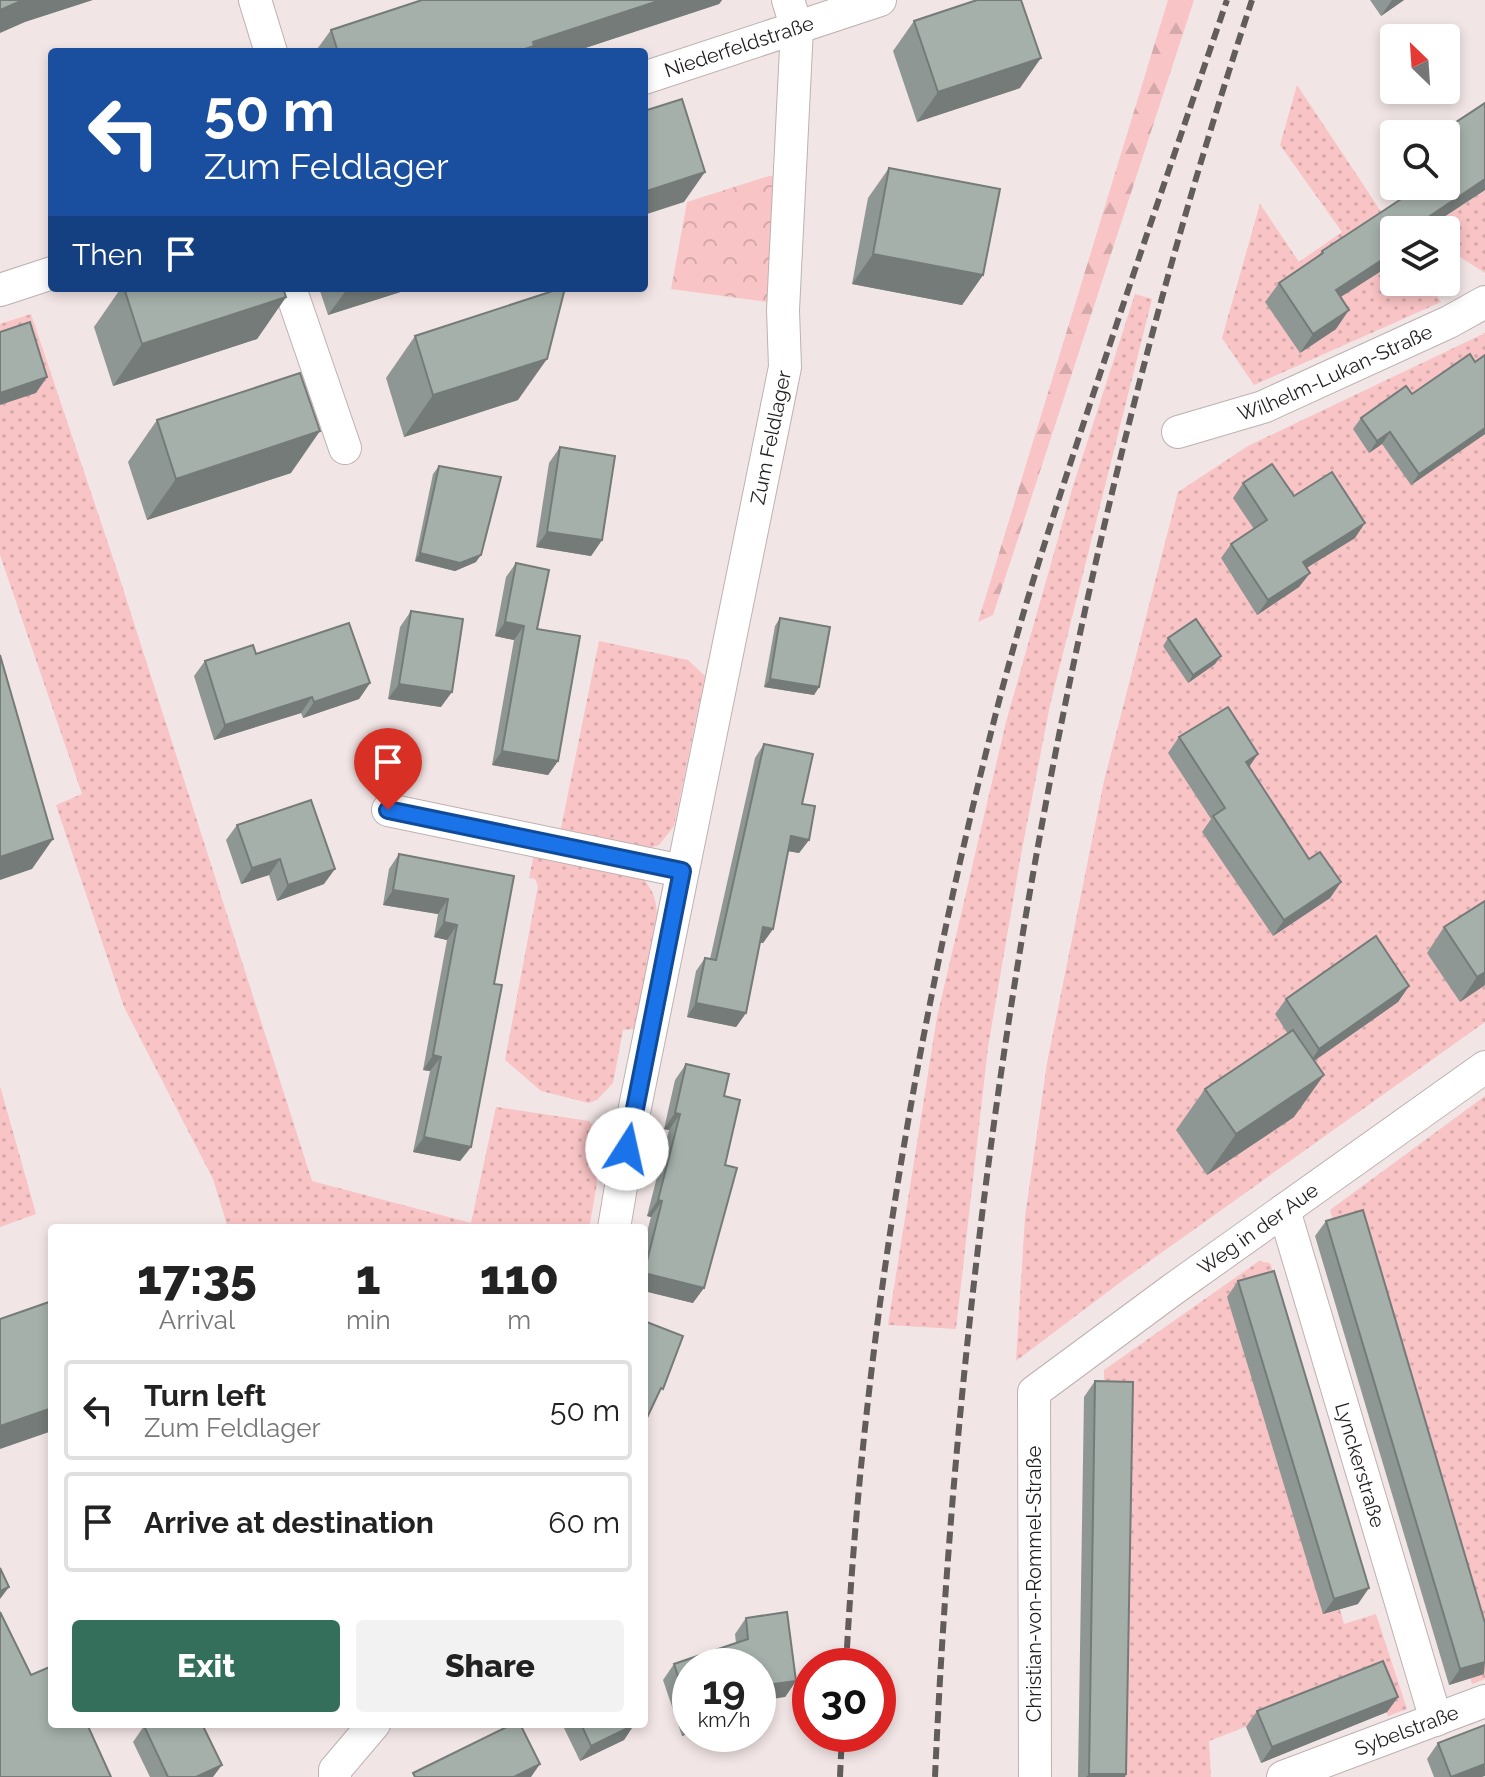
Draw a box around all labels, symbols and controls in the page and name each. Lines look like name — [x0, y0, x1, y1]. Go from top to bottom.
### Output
street label: Niederfeldstraße — [661, 11, 817, 82]
north arrow — [1380, 24, 1460, 104]
map controls — [1380, 24, 1460, 296]
text: 50 m — [204, 78, 335, 144]
icon: left — [72, 80, 176, 184]
button: search — [1380, 120, 1460, 200]
text: Zum Feldlager — [204, 145, 449, 187]
button: layers — [1380, 216, 1460, 296]
icon: arrive — [159, 232, 203, 276]
text: Then — [72, 237, 143, 272]
street label: Wilhelm-Lukan-Straße — [1235, 319, 1436, 426]
street label: Zum Feldlager — [745, 368, 796, 506]
pin — [354, 728, 422, 810]
icon: arrive — [366, 740, 410, 784]
position arrow — [585, 1107, 669, 1191]
street label: Weg in der Aue — [1193, 1178, 1323, 1280]
text: 17:35 — [137, 1249, 257, 1305]
text: 1 — [356, 1249, 381, 1305]
text: 110 — [480, 1249, 559, 1305]
text: Arrival — [159, 1305, 235, 1335]
text: min — [346, 1305, 391, 1335]
text: m — [507, 1305, 531, 1335]
text: Turn left — [144, 1378, 266, 1413]
icon: left — [76, 1388, 120, 1432]
text: 50 m — [550, 1393, 620, 1428]
street label: Lynckerstraße — [1330, 1399, 1390, 1531]
text: Zum Feldlager — [144, 1413, 321, 1443]
street label: Christian-von-Rommel-Straße — [1022, 1446, 1046, 1722]
icon: arrive — [76, 1500, 120, 1544]
text: Arrive at destination — [144, 1505, 434, 1540]
text: 60 m — [548, 1505, 620, 1540]
button: Exit — [72, 1620, 340, 1712]
button: Share — [356, 1620, 624, 1712]
speed limit sign: 30 — [792, 1648, 896, 1752]
text: 19 — [702, 1666, 746, 1713]
street label: Sybelstraße — [1351, 1700, 1462, 1761]
text: km/h — [698, 1708, 750, 1732]

